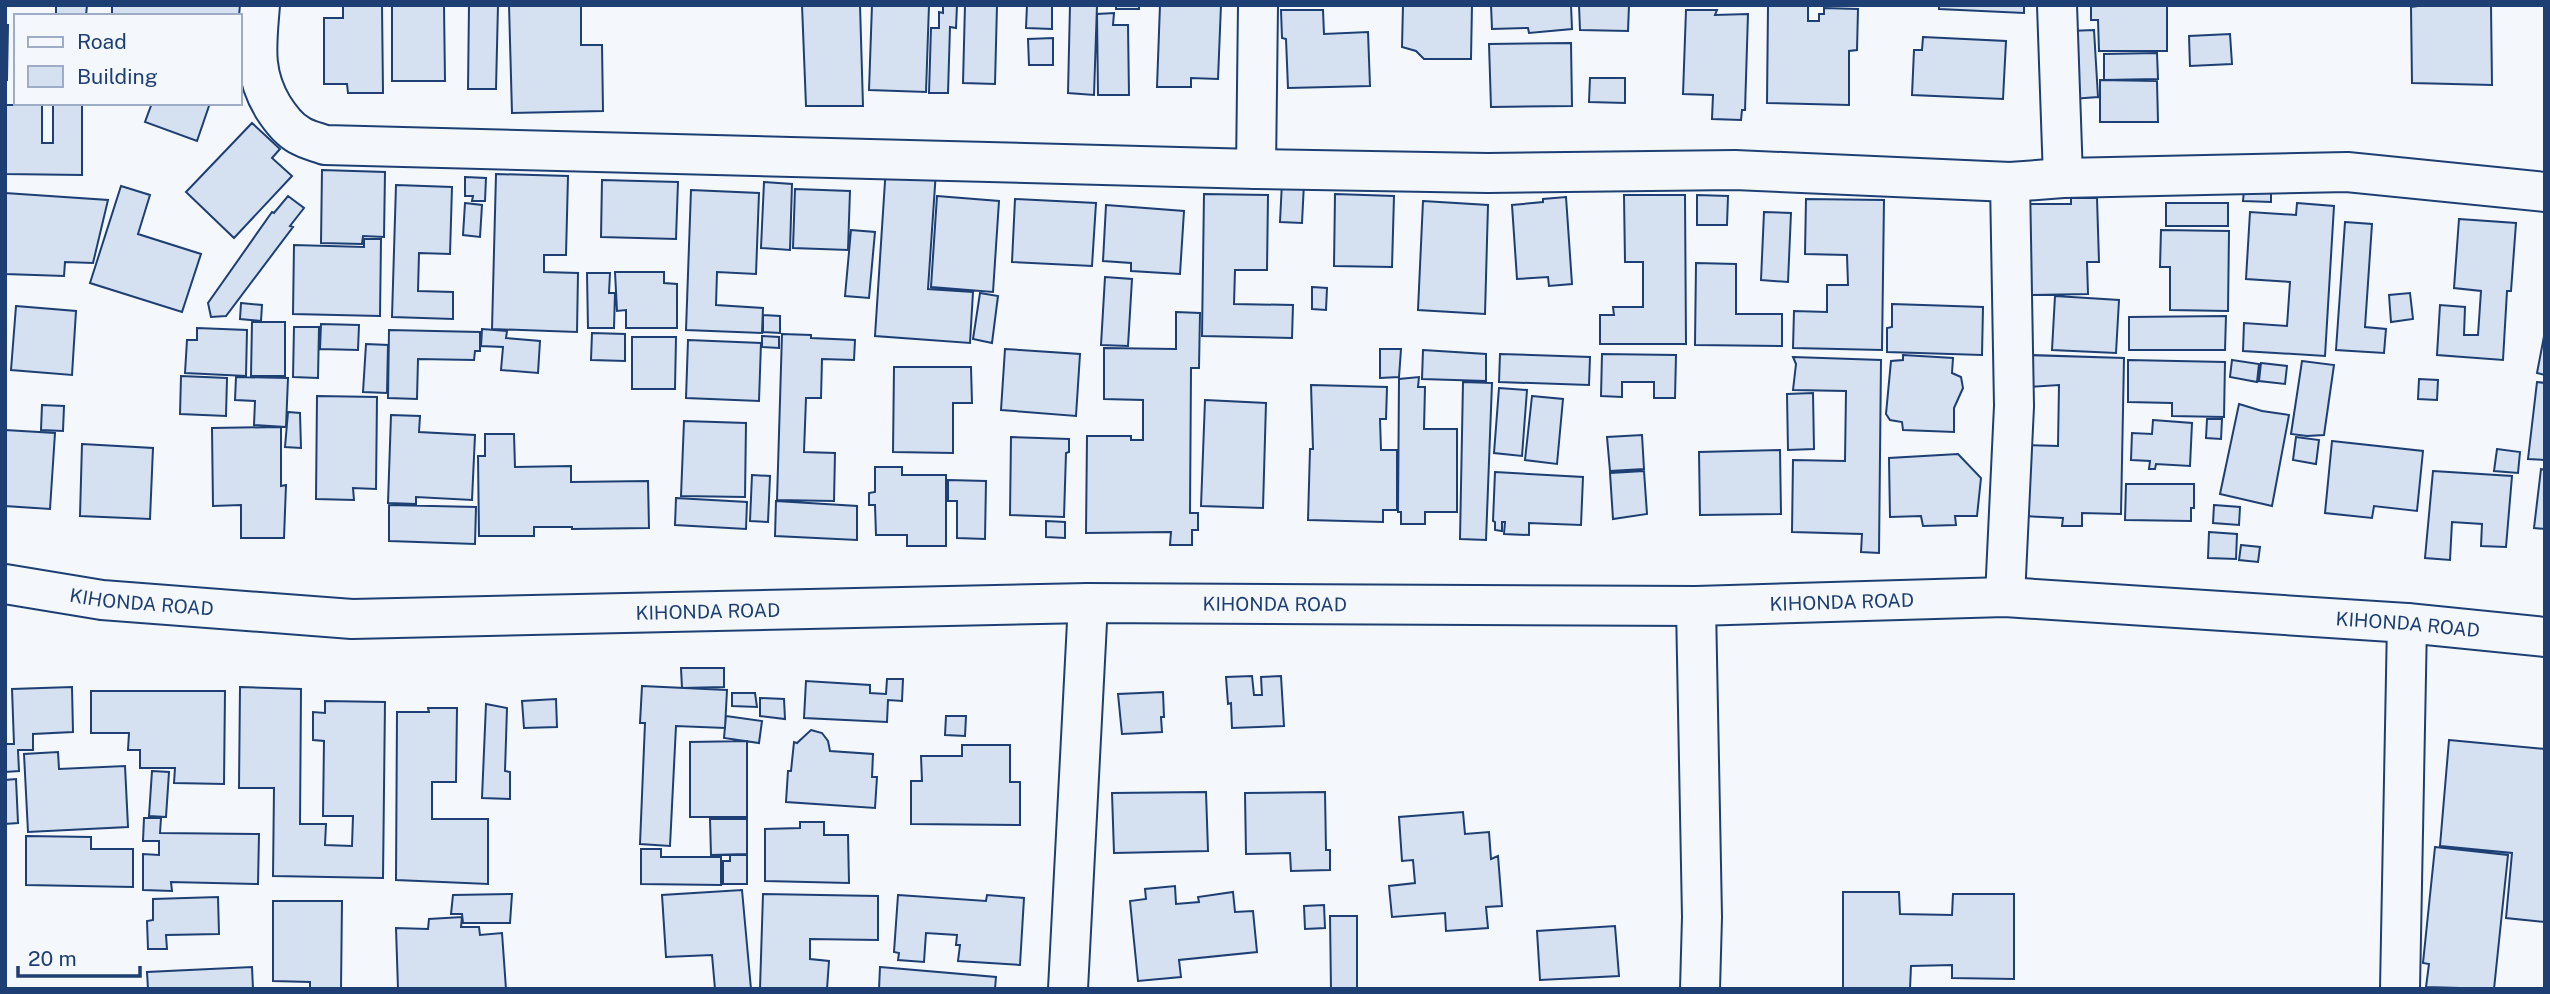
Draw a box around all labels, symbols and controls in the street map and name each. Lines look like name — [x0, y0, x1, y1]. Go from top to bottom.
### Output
legend — [14, 14, 242, 105]
text: Road — [77, 29, 127, 54]
text: Building — [77, 64, 158, 89]
street label: KIHONDA ROAD — [68, 584, 215, 619]
street label: KIHONDA ROAD — [1769, 589, 1914, 615]
street label: KIHONDA ROAD — [1202, 593, 1347, 615]
street label: KIHONDA ROAD — [635, 599, 780, 624]
street label: KIHONDA ROAD — [2335, 607, 2481, 641]
scale bar — [18, 934, 140, 978]
text: 20 m — [28, 946, 77, 971]

